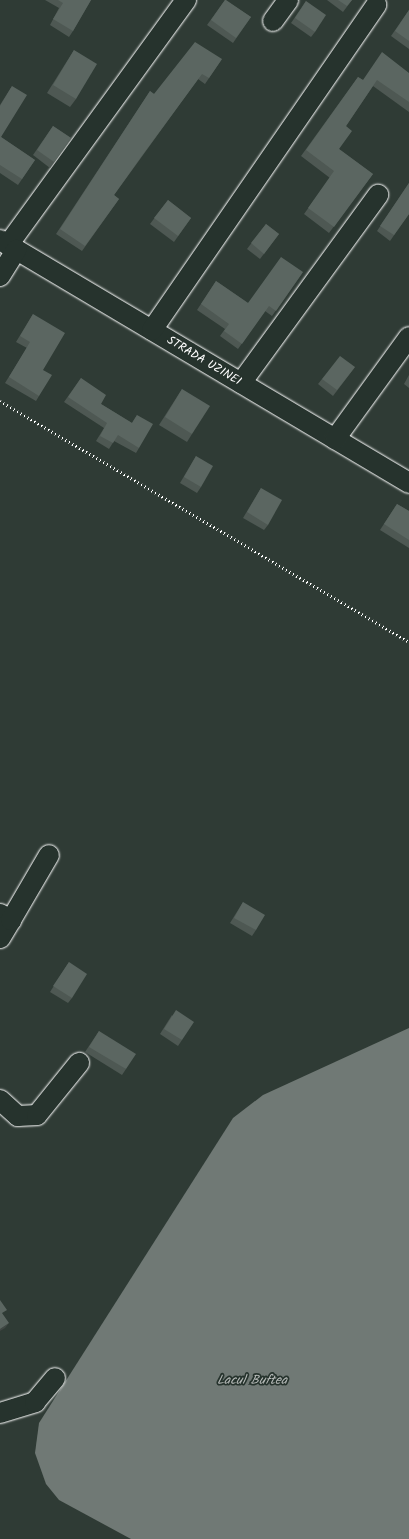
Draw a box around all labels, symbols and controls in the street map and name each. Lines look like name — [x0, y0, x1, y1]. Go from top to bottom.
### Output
street label: STRADA UZINEI — [164, 333, 244, 389]
water label: Lacul Buftea — [217, 1373, 287, 1389]

